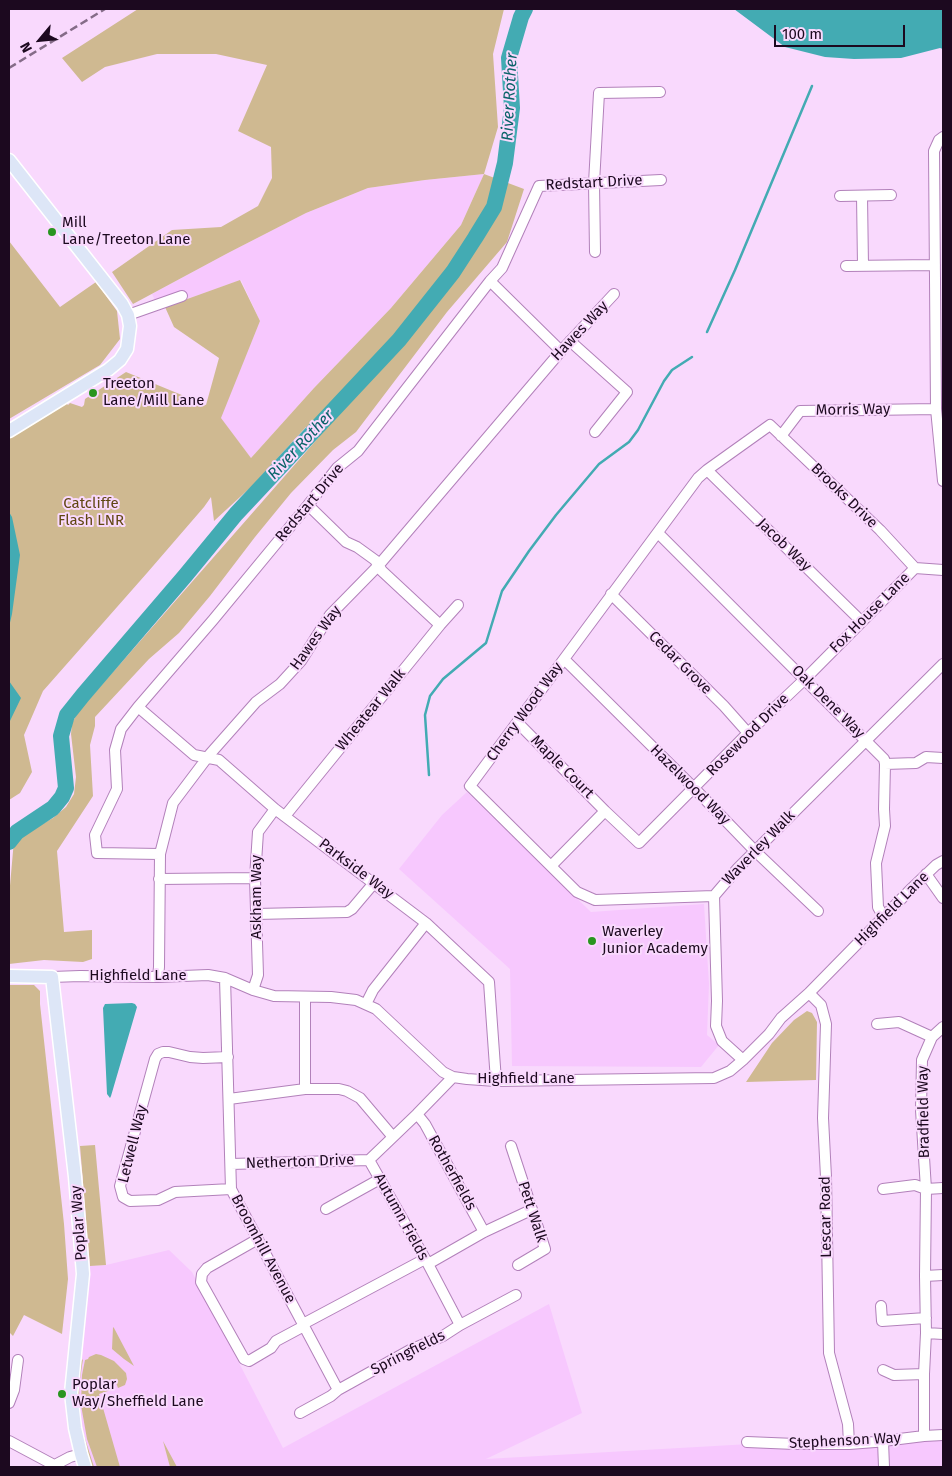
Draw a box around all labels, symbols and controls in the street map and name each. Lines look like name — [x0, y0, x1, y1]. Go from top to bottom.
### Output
north arrow — [15, 15, 65, 65]
scale bar — [777, 15, 908, 47]
text: 100 m — [782, 25, 822, 43]
text: N — [17, 39, 36, 55]
water label: River Rother — [498, 52, 522, 142]
street label: Redstart Drive — [545, 171, 643, 195]
place label: Mill Lane/Treeton Lane — [62, 214, 190, 249]
marker: Mill Lane/Treeton Lane — [46, 226, 58, 238]
street label: Hawes Way — [548, 297, 612, 365]
place label: Treeton Lane/Mill Lane — [103, 375, 204, 410]
marker: Treeton Lane/Mill Lane — [87, 387, 99, 399]
street label: Morris Way — [816, 400, 890, 420]
water label: River Rother — [264, 406, 338, 484]
street label: Redstart Drive — [272, 460, 348, 546]
street label: Brooks Drive — [807, 460, 881, 532]
park label: Catcliffe Flash LNR — [58, 495, 124, 530]
street label: Jacob Way — [753, 515, 815, 575]
street label: Fox House Lane — [826, 569, 914, 657]
street label: Hawes Way — [287, 602, 345, 674]
street label: Cedar Grove — [645, 628, 715, 698]
street label: Cherry Wood Way — [483, 659, 567, 765]
street label: Oak Dene Way — [788, 662, 868, 742]
street label: Wheatear Walk — [332, 665, 410, 755]
street label: Rosewood Drive — [703, 690, 793, 780]
street label: Maple Court — [527, 732, 597, 802]
street label: Hazelwood Way — [646, 741, 734, 829]
street label: Waverley Walk — [719, 807, 799, 889]
street label: Parkside Way — [315, 835, 397, 903]
street label: Askham Way — [248, 855, 266, 939]
street label: Highfield Lane — [851, 868, 933, 950]
place label: Waverley Junior Academy — [602, 923, 708, 958]
marker: Waverley Junior Academy — [586, 935, 598, 947]
street label: Highfield Lane — [89, 967, 187, 985]
street label: Bradfield Way — [914, 1065, 934, 1159]
street label: Highfield Lane — [477, 1070, 575, 1088]
street label: Letwell Way — [115, 1103, 151, 1185]
street label: Rotherfields — [424, 1132, 480, 1214]
street label: Netherton Drive — [245, 1151, 355, 1173]
street label: Autumn Fields — [370, 1170, 432, 1264]
street label: Lescar Road — [816, 1176, 836, 1258]
street label: Pett Walk — [514, 1179, 550, 1245]
street label: Poplar Way — [67, 1185, 91, 1261]
street label: Broomhill Avenue — [227, 1192, 299, 1306]
street label: Springfields — [368, 1327, 448, 1379]
place label: Poplar Way/Sheffield Lane — [72, 1376, 204, 1411]
marker: Poplar Way/Sheffield Lane — [56, 1388, 68, 1400]
street label: Stephenson Way — [789, 1429, 901, 1453]

